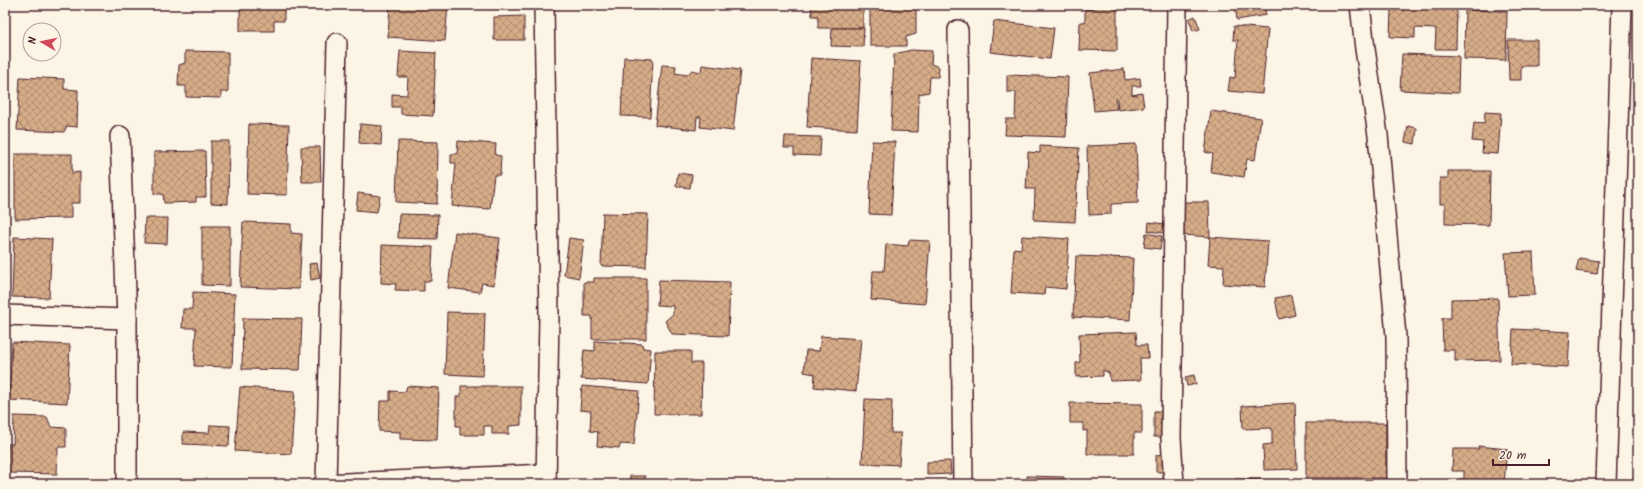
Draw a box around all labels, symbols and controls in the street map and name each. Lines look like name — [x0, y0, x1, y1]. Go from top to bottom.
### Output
north arrow — [22, 22, 62, 62]
text: N — [24, 36, 43, 45]
scale bar — [1493, 441, 1549, 467]
text: 20 m — [1499, 446, 1527, 465]

